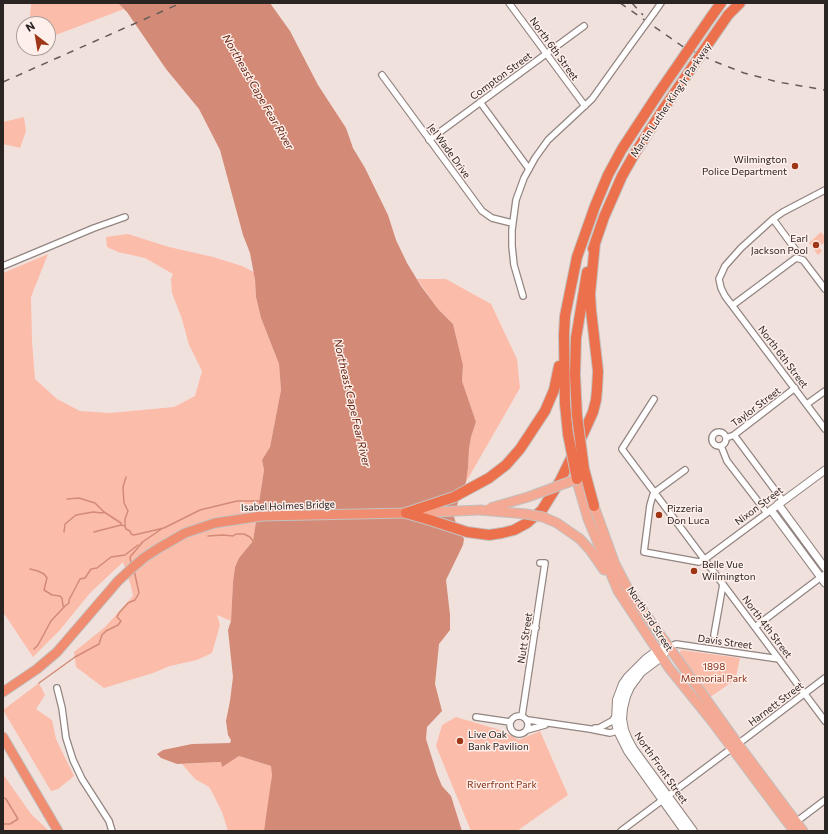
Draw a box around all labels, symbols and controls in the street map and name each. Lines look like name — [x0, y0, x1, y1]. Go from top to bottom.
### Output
street label: North 6th Street — [527, 15, 581, 83]
north arrow — [16, 16, 56, 56]
text: N — [23, 18, 37, 34]
water label: Northeast Cape Fear River — [220, 32, 296, 152]
street label: Martin Luther King Jr Parkway — [628, 40, 714, 160]
street label: Compton Street — [468, 50, 534, 102]
street label: Jel Wade Drive — [425, 121, 473, 181]
place label: Wilmington Police Department — [702, 154, 787, 178]
marker: Wilmington Police Department — [790, 161, 800, 171]
place label: Earl Jackson Pool — [751, 233, 808, 256]
marker: Earl Jackson Pool — [811, 240, 821, 250]
street label: North 6th Street — [756, 323, 810, 391]
water label: Northeast Cape Fear River — [331, 338, 373, 468]
street label: Taylor Street — [729, 385, 783, 429]
street label: Nixon Street — [733, 484, 785, 528]
street label: Isabel Holmes Bridge — [241, 498, 335, 514]
place label: Pizzeria Don Luca — [667, 503, 709, 526]
marker: Pizzeria Don Luca — [654, 510, 664, 520]
place label: Belle Vue Wilmington — [702, 559, 755, 582]
marker: Belle Vue Wilmington — [689, 566, 699, 576]
street label: North 3rd Street — [625, 584, 675, 654]
street label: North 4th Street — [740, 593, 794, 661]
street label: Nutt Street — [515, 612, 535, 664]
street label: Davis Street — [697, 632, 753, 652]
park label: 1898 Memorial Park — [681, 661, 747, 684]
street label: Harnett Street — [746, 679, 806, 729]
place label: Live Oak Bank Pavilion — [468, 729, 529, 752]
street label: North Front Street — [632, 730, 690, 806]
marker: Live Oak Bank Pavilion — [455, 736, 465, 746]
park label: Riverfront Park — [467, 779, 537, 791]

